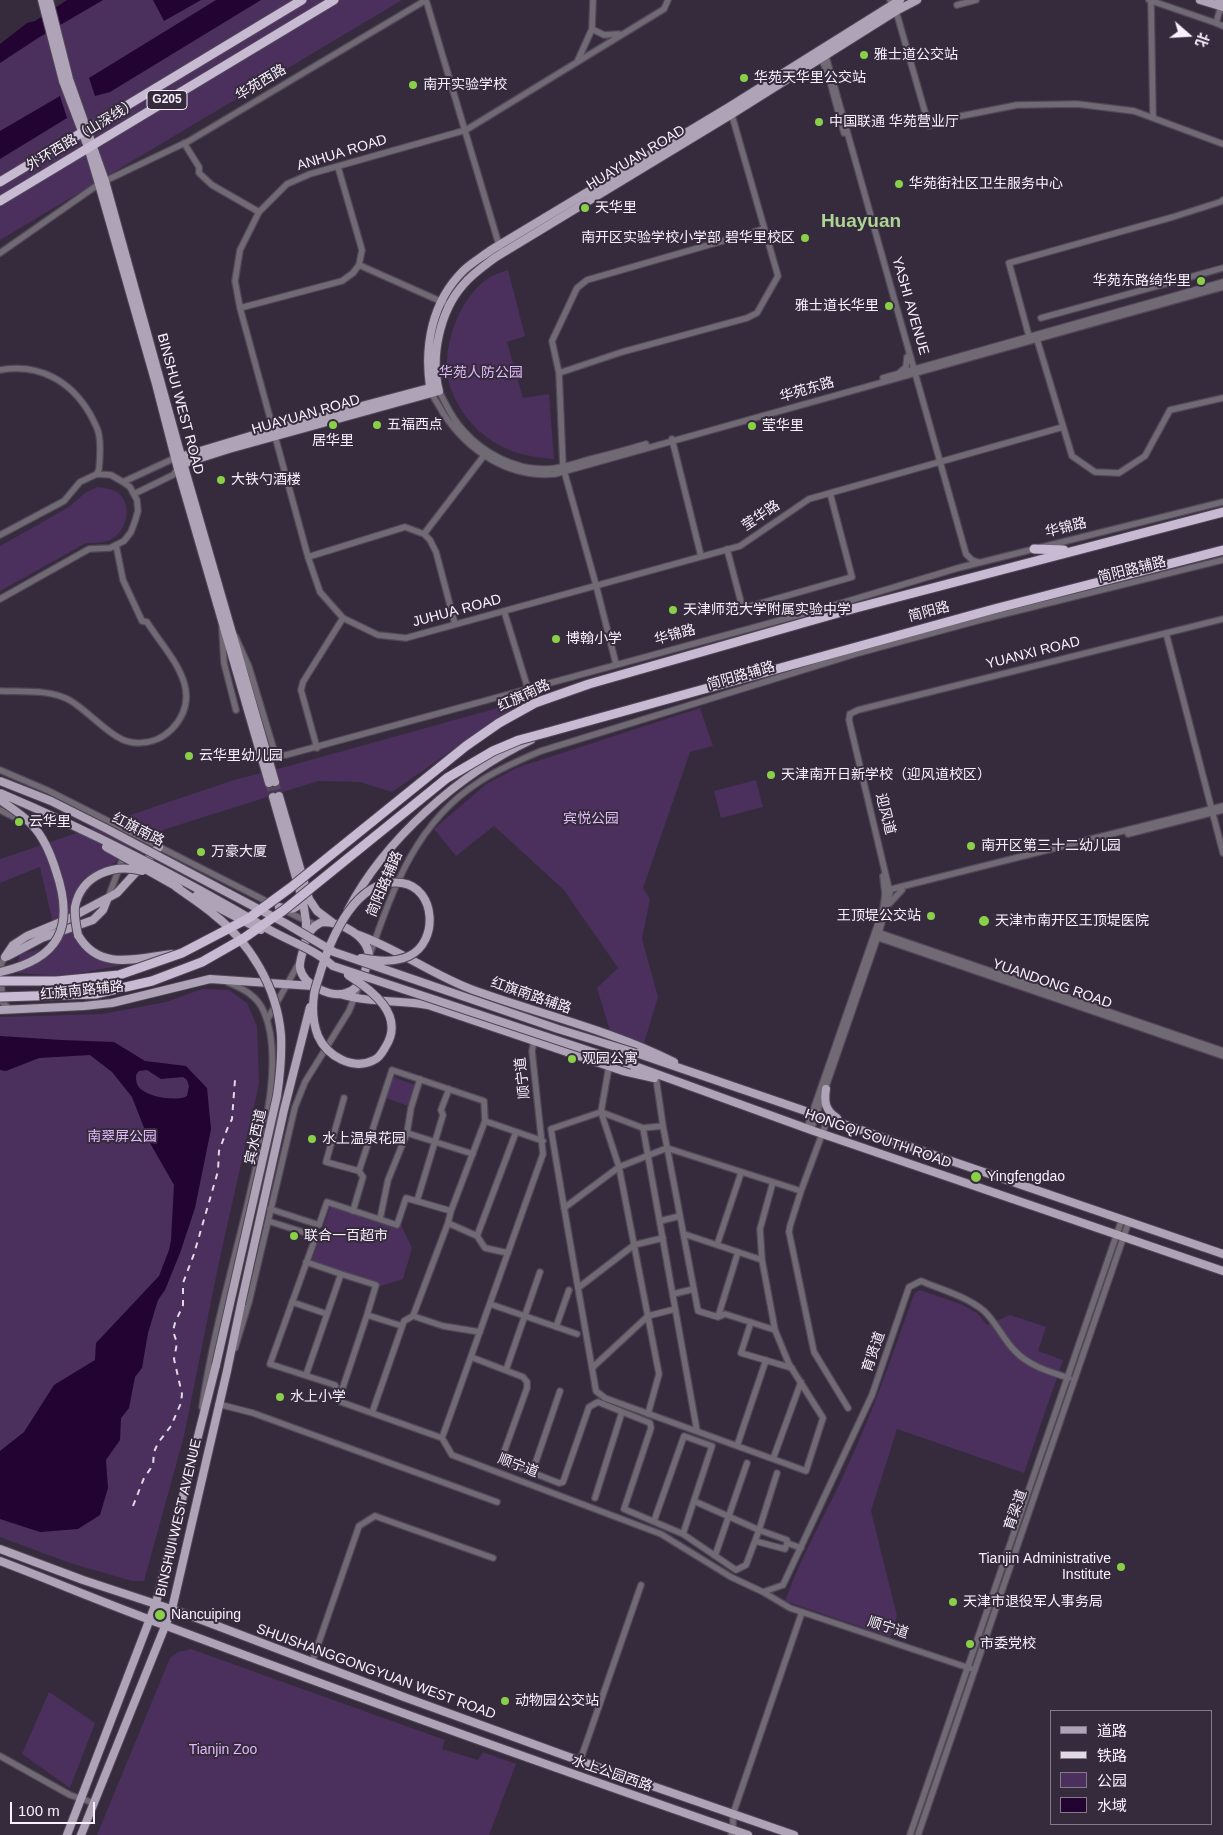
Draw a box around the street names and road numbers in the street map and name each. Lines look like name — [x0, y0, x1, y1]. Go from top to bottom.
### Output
street label: 华苑西路 — [233, 61, 289, 105]
road number: G205 — [147, 90, 187, 110]
street label: 外环西路（山深线） — [24, 95, 140, 175]
street label: HUAYUAN ROAD — [584, 122, 688, 194]
street label: ANHUA ROAD — [295, 131, 389, 175]
street label: YASHI AVENUE — [888, 255, 932, 357]
street label: BINSHUI WEST ROAD — [153, 332, 207, 476]
street label: 华苑东路 — [778, 374, 836, 406]
street label: HUAYUAN ROAD — [250, 392, 362, 438]
street label: 莹华路 — [739, 497, 783, 535]
street label: 华锦路 — [1044, 515, 1088, 541]
street label: 简阳路辅路 — [1096, 553, 1168, 587]
street label: JUHUA ROAD — [411, 591, 503, 631]
street label: 简阳路 — [907, 598, 951, 626]
street label: 华锦路 — [653, 621, 697, 649]
street label: YUANXI ROAD — [984, 633, 1082, 673]
street label: 简阳路辅路 — [705, 658, 777, 694]
street label: 红旗南路 — [495, 677, 553, 715]
street label: 迎风道 — [872, 792, 898, 836]
street label: 红旗南路 — [109, 810, 167, 850]
street label: 简阳路辅路 — [364, 849, 406, 919]
street label: YUANDONG ROAD — [990, 956, 1114, 1012]
street label: 红旗南路辅路 — [489, 974, 573, 1018]
street label: 红旗南路辅路 — [39, 978, 125, 1004]
street label: 顺宁道 — [512, 1056, 534, 1100]
street label: HONGQI SOUTH ROAD — [802, 1106, 954, 1172]
street label: 宾水西道 — [242, 1108, 270, 1166]
street label: 育贤道 — [859, 1329, 889, 1375]
street label: BINSHUI WEST AVENUE — [153, 1437, 205, 1599]
street label: 顺宁道 — [495, 1451, 541, 1481]
street label: 育梁道 — [1001, 1487, 1031, 1533]
street label: 顺宁道 — [865, 1614, 911, 1642]
street label: SHUISHANGGONGYUAN WEST ROAD — [254, 1621, 498, 1723]
street label: 水上公园西路 — [570, 1752, 654, 1796]

